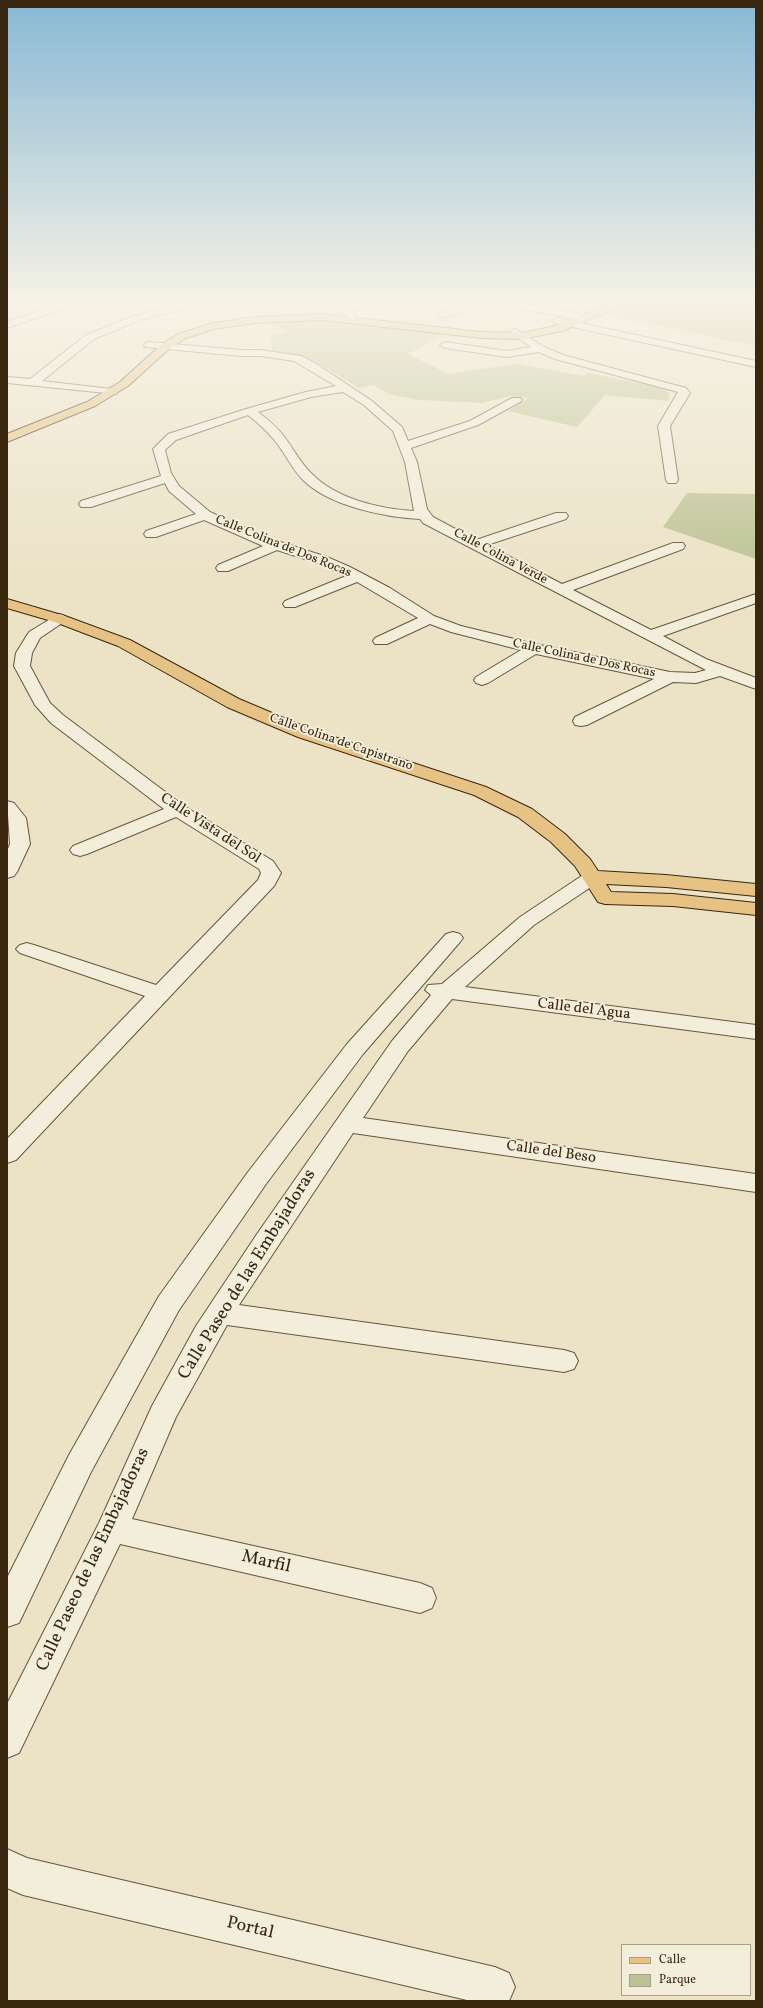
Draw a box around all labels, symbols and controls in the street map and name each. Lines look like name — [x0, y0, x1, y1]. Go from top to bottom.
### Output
street label: Calle Colina de Dos Rocas — [213, 513, 353, 581]
street label: Calle Colina Verde — [450, 526, 550, 588]
street label: Calle Colina de Dos Rocas — [511, 636, 657, 682]
street label: Calle Colina de Capistrano — [267, 711, 415, 775]
street label: Calle Vista del Sol — [156, 790, 264, 868]
street label: Calle del Agua — [536, 995, 632, 1025]
street label: Calle del Beso — [505, 1138, 597, 1168]
street label: Calle Paseo de las Embajadoras — [174, 1166, 322, 1384]
street label: Calle Paseo de las Embajadoras — [33, 1445, 155, 1675]
street label: Marfil — [239, 1547, 293, 1579]
street label: Portal — [224, 1913, 276, 1945]
legend — [621, 1944, 751, 1996]
text: Calle — [659, 1952, 686, 1968]
text: Parque — [659, 1972, 696, 1988]

